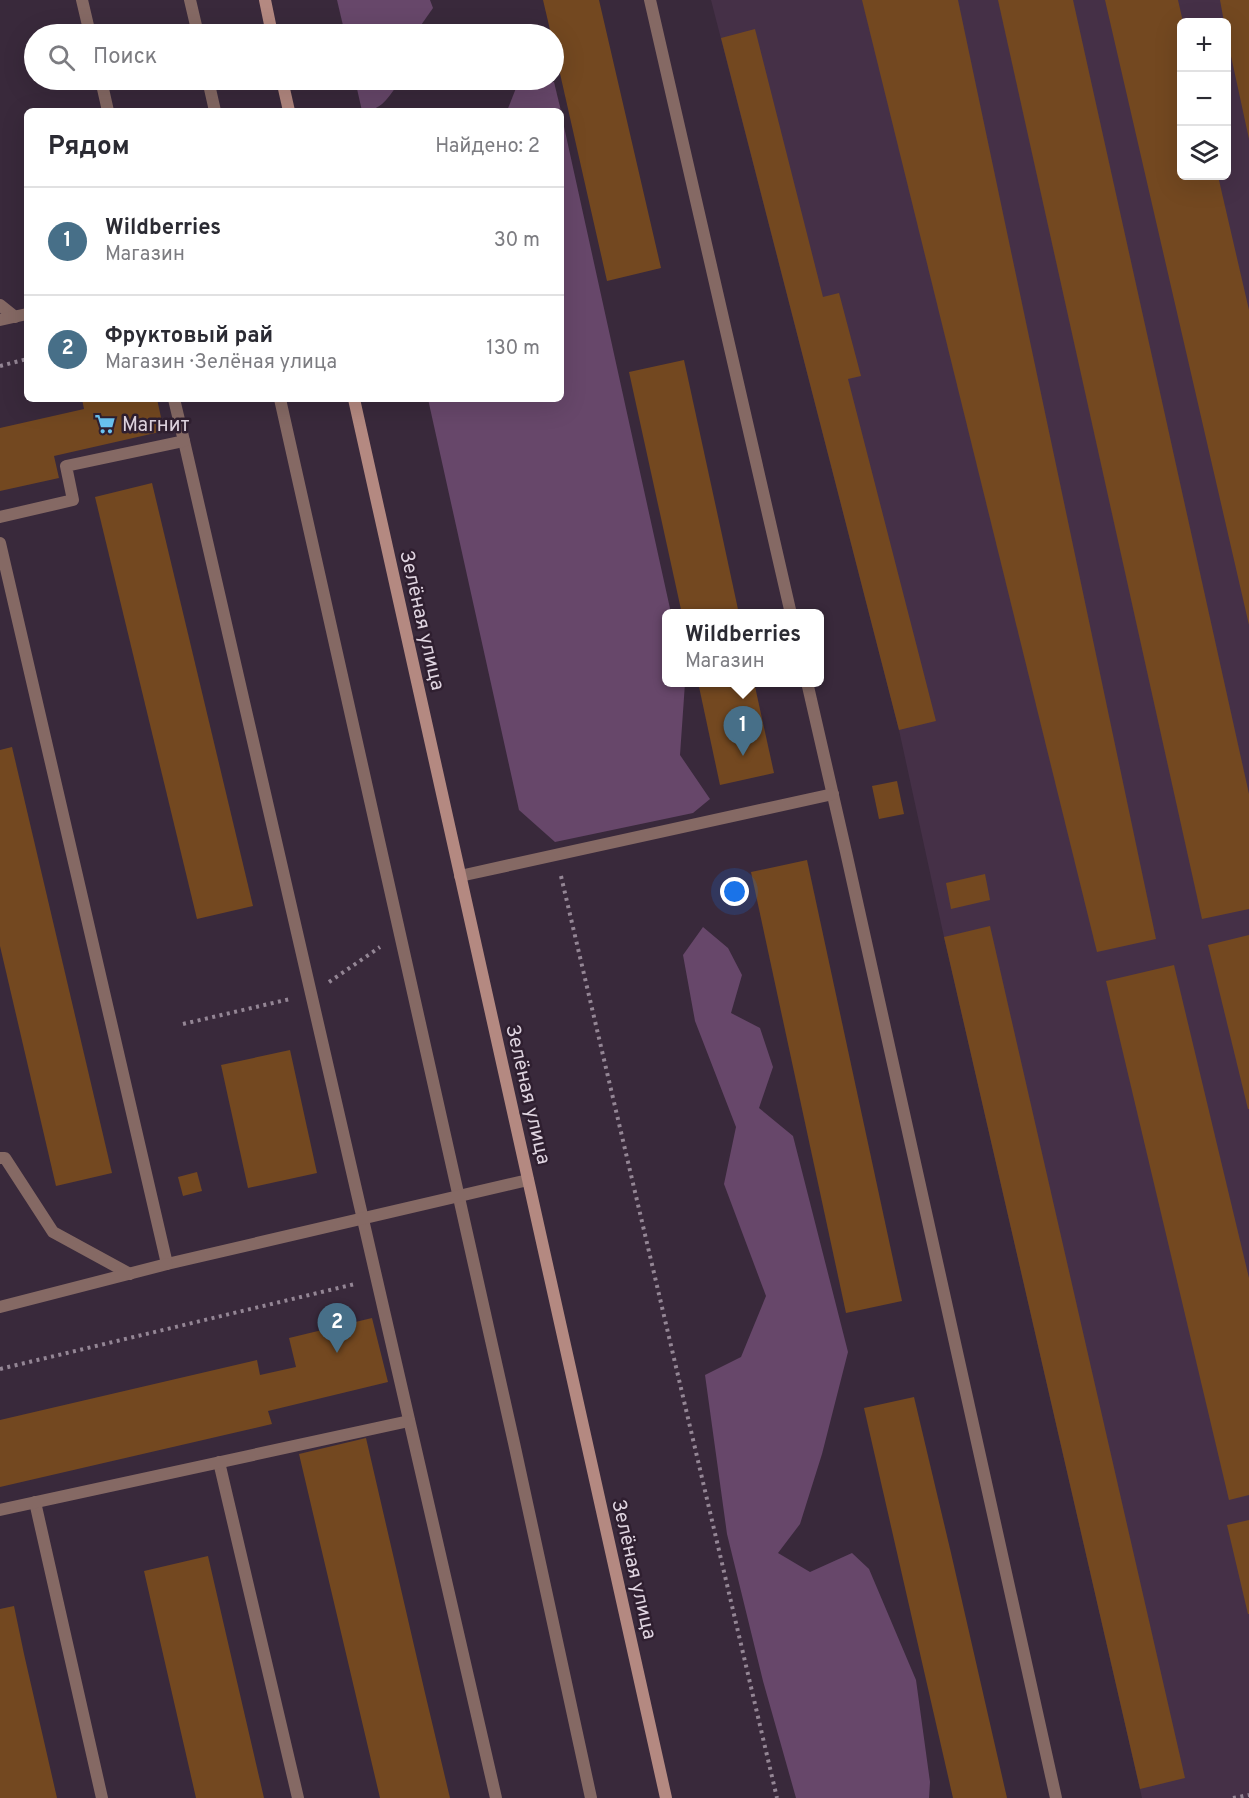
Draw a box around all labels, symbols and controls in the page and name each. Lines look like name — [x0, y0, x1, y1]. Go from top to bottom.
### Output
map controls — [1177, 18, 1231, 180]
button: + — [1177, 18, 1231, 72]
search box — [24, 24, 564, 90]
icon: search — [45, 41, 78, 74]
text: Поиск — [93, 44, 157, 71]
button: − — [1177, 72, 1231, 126]
button: layers — [1177, 126, 1231, 180]
text: Рядом — [48, 131, 130, 164]
text: Найдено: 2 — [435, 134, 540, 160]
text: Wildberries — [105, 215, 221, 242]
text: 1 — [64, 228, 72, 254]
text: 30 m — [494, 228, 540, 254]
text: Магазин — [105, 242, 185, 268]
text: Фруктовый рай — [105, 323, 273, 350]
text: 2 — [61, 336, 74, 362]
text: 130 m — [486, 336, 540, 362]
text: Магазин · Зелёная улица — [105, 350, 337, 376]
supermarket icon: Магнит — [93, 412, 117, 436]
place label: Магнит — [122, 413, 190, 439]
street label: Зелёная улица — [392, 548, 450, 693]
popup — [662, 609, 824, 687]
text: Wildberries — [685, 622, 801, 649]
text: Магазин — [685, 649, 765, 675]
pin: 1 — [724, 706, 762, 756]
your location — [720, 877, 749, 906]
street label: Зелёная улица — [498, 1022, 556, 1167]
pin: 2 — [318, 1304, 356, 1353]
street label: Зелёная улица — [604, 1497, 662, 1642]

